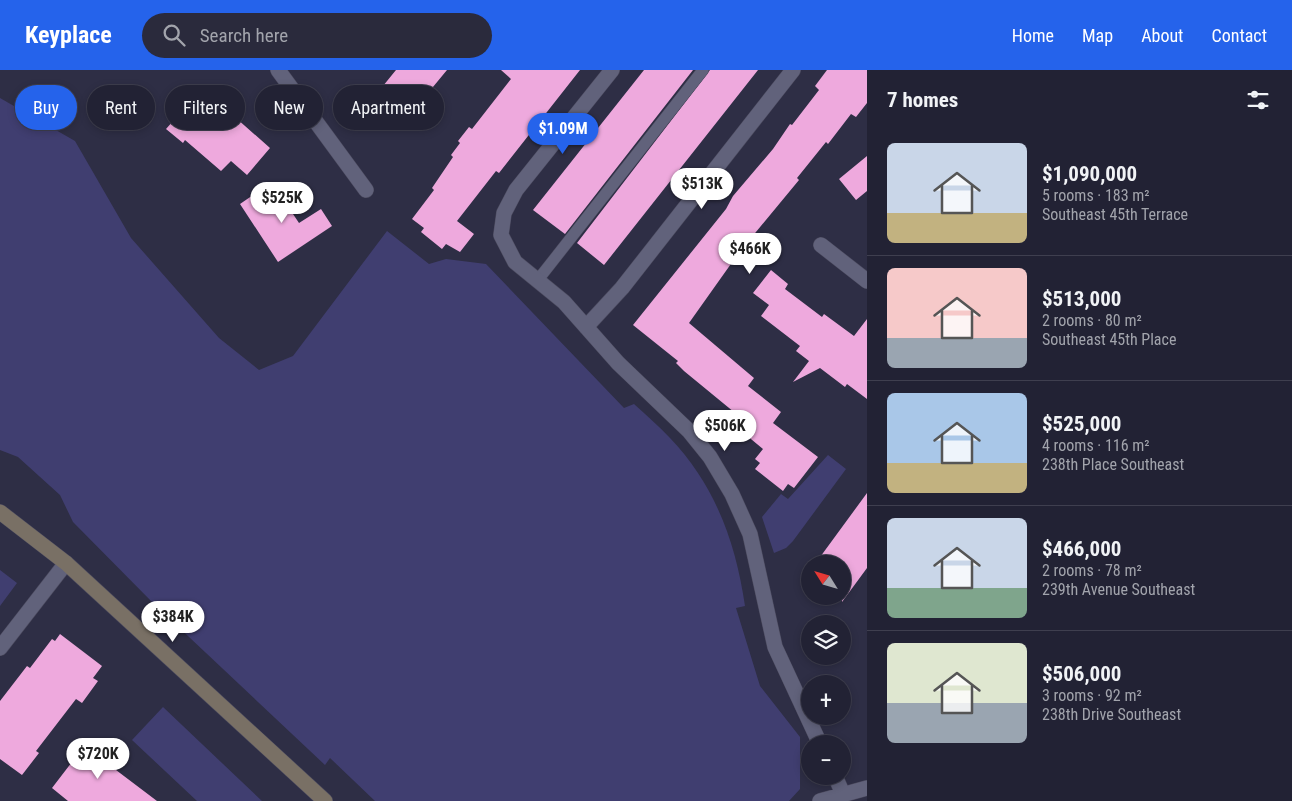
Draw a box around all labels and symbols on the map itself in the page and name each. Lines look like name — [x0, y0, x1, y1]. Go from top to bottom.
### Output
pin: $1.09M — [522, 112, 604, 155]
pin: $513K — [667, 168, 737, 210]
pin: $525K — [247, 182, 317, 224]
pin: $466K — [715, 232, 785, 275]
pin: $506K — [690, 410, 760, 452]
north arrow — [801, 555, 851, 605]
pin: $384K — [138, 600, 208, 643]
pin: $720K — [63, 738, 133, 780]

